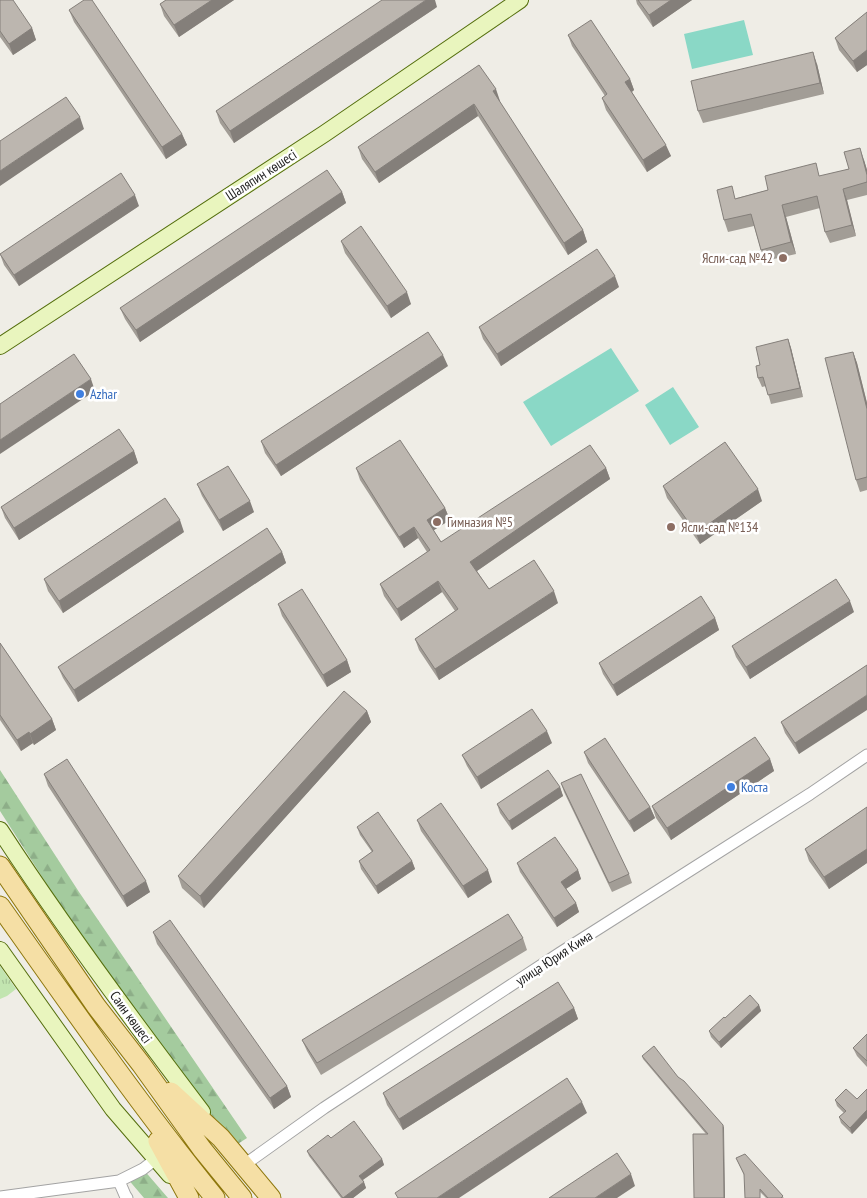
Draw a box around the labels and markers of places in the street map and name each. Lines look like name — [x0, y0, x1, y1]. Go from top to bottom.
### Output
place label: Ясли-сад №42 — [702, 249, 773, 267]
marker: Ясли-сад №42 — [777, 252, 789, 264]
place label: Azhar — [90, 385, 117, 403]
marker: Azhar — [74, 388, 86, 400]
place label: Гимназия №5 — [447, 513, 513, 531]
marker: Гимназия №5 — [431, 516, 443, 528]
place label: Ясли-сад №134 — [681, 518, 759, 536]
marker: Ясли-сад №134 — [665, 521, 677, 533]
place label: Коста — [741, 778, 768, 796]
marker: Коста — [725, 781, 737, 793]

